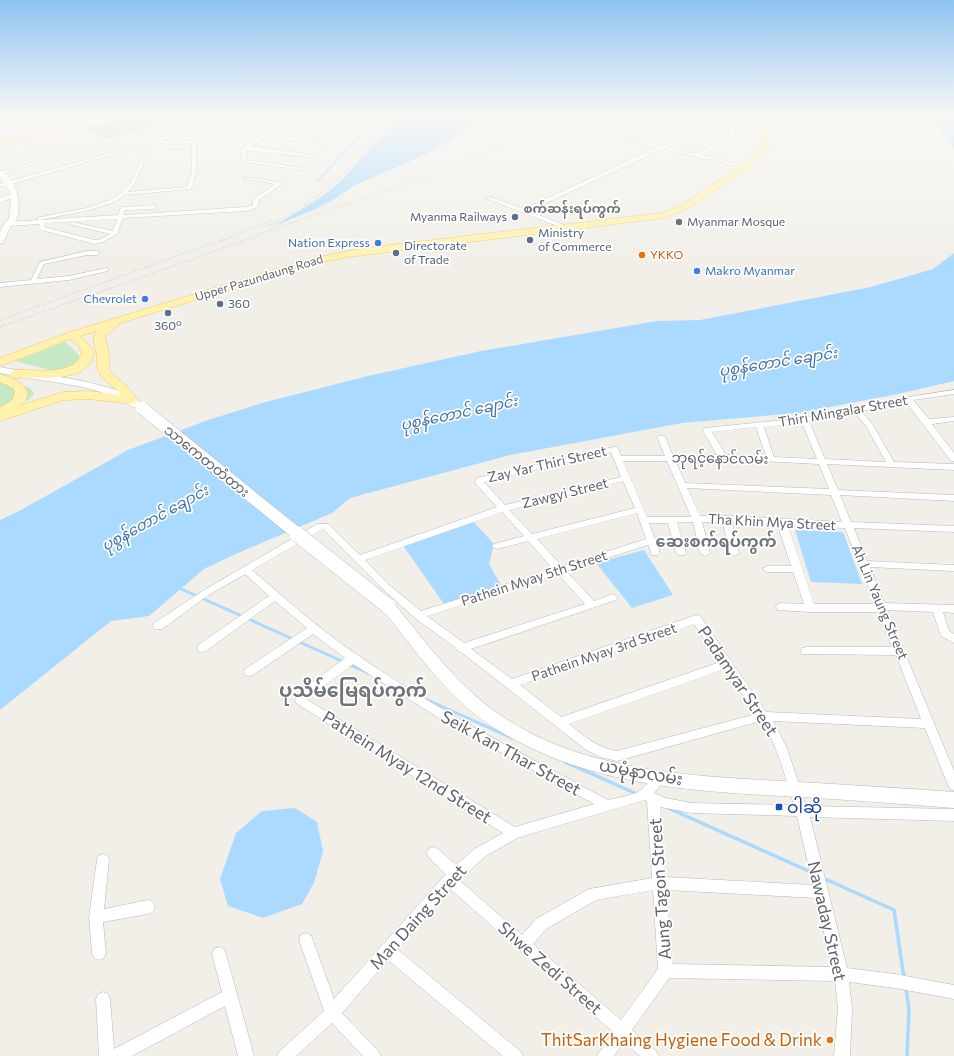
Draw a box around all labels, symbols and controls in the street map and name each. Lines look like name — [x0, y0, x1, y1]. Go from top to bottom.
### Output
district label: စက်ဆန်းရပ်ကွက် — [523, 199, 621, 219]
place label: Myanma Railways — [410, 209, 507, 223]
marker: Myanma Railways — [510, 212, 520, 222]
place label: Myanmar Mosque — [687, 214, 785, 228]
marker: Myanmar Mosque — [674, 217, 684, 227]
place label: Ministry of Commerce — [538, 225, 612, 253]
place label: Nation Express — [288, 235, 370, 249]
marker: Ministry of Commerce — [525, 235, 535, 245]
marker: Nation Express — [373, 238, 383, 248]
place label: Directorate of Trade — [404, 238, 467, 266]
place label: YKKO — [650, 247, 684, 261]
marker: Directorate of Trade — [391, 248, 401, 258]
marker: YKKO — [637, 250, 647, 260]
street label: Upper Pazundaung Road — [193, 251, 325, 303]
place label: Makro Myanmar — [705, 263, 795, 277]
marker: Makro Myanmar — [692, 266, 702, 276]
place label: Chevrolet — [84, 291, 137, 305]
marker: Chevrolet — [140, 294, 150, 304]
place label: 360 — [228, 296, 250, 310]
marker: 360 — [215, 299, 225, 309]
marker: 360° — [163, 308, 173, 318]
place label: 360° — [154, 318, 182, 332]
water label: ပုစွန်တောင် ချောင်း — [717, 342, 840, 383]
water label: ပုစွန်တောင် ချောင်း — [398, 390, 521, 437]
street label: Thiri Mingalar Street — [777, 391, 909, 430]
street label: သာကေတတံတား — [161, 421, 253, 500]
street label: Zay Yar Thiri Street — [486, 441, 608, 486]
street label: ဘုရင့်နောင်လမ်း — [671, 447, 768, 471]
street label: Zawgyi Street — [520, 474, 610, 511]
water label: ပုစွန်တောင် ချောင်း — [97, 479, 214, 557]
street label: Tha Khin Mya Street — [707, 510, 837, 533]
district label: ဆေးစက်ရပ်ကွက် — [656, 530, 777, 555]
street label: Ah Lin Yaung Street — [849, 542, 912, 662]
street label: Pathein Myay 5th Street — [459, 546, 609, 609]
street label: Pathein Myay 3rd Street — [529, 619, 679, 684]
street label: Padamyar Street — [694, 622, 783, 740]
district label: ပုသိမ်မြေရပ်ကွက် — [279, 677, 427, 706]
street label: Seik Kan Thar Street — [438, 705, 585, 800]
street label: Pathein Myay 12nd Street — [319, 706, 496, 827]
street label: ယမုံနာလမ်း — [597, 754, 685, 794]
place label: ဝါဆို — [787, 796, 822, 822]
marker: ဝါဆို — [774, 802, 784, 812]
street label: Aung Tagon Street — [644, 818, 675, 961]
street label: Nawaday Street — [803, 859, 851, 983]
street label: Man Daing Street — [365, 860, 470, 973]
street label: Shwe Zedi Street — [494, 917, 607, 1019]
place label: ThitSarKhaing Hygiene Food & Drink — [541, 1029, 822, 1050]
marker: ThitSarKhaing Hygiene Food & Drink — [825, 1035, 835, 1045]

